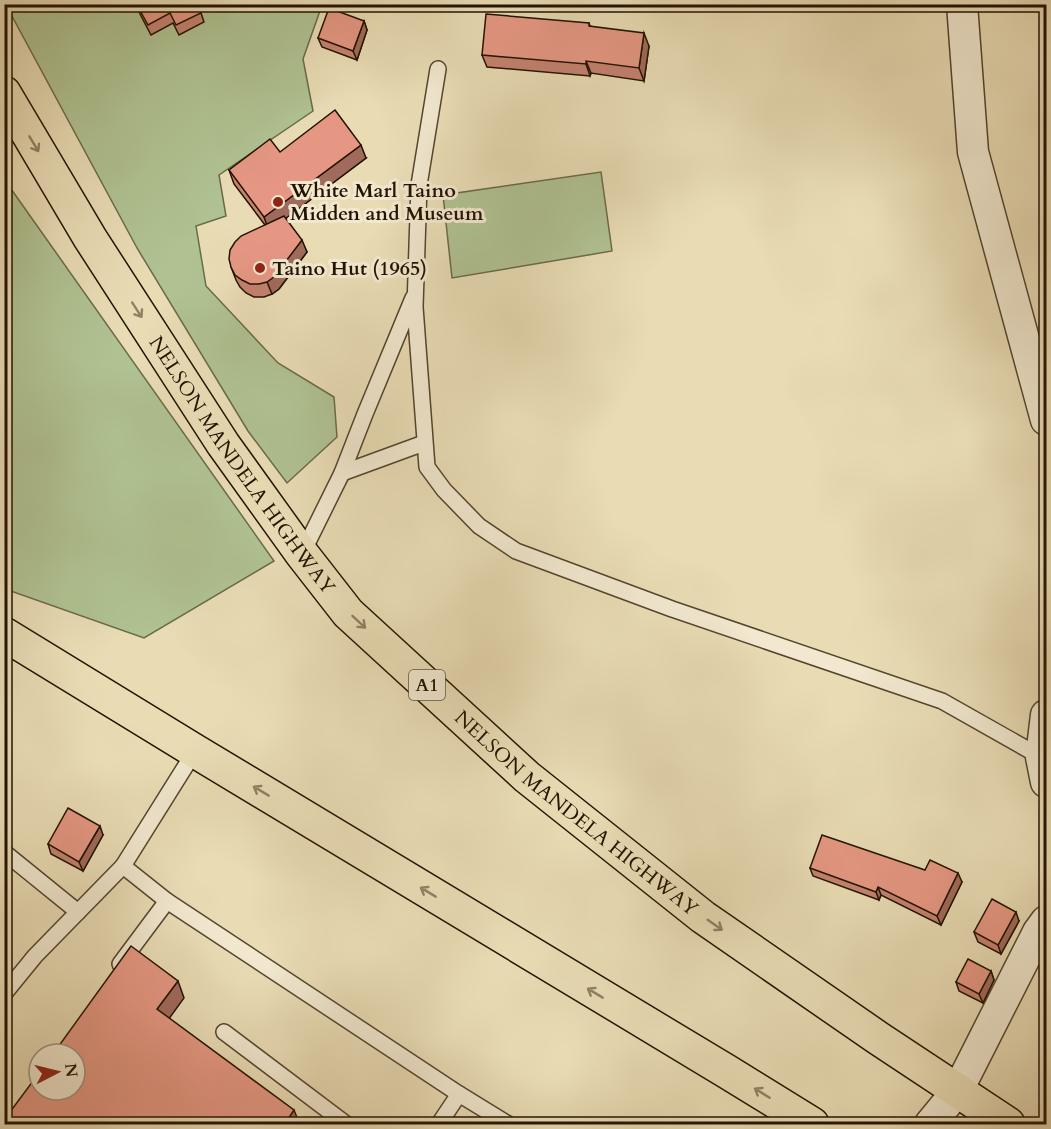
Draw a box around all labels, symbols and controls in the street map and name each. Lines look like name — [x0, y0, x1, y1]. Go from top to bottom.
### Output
one-way arrow — [29, 135, 41, 152]
place label: White Marl Taino Midden and Museum — [289, 177, 484, 227]
marker: White Marl Taino Midden and Museum — [271, 195, 285, 209]
place label: Taino Hut (1965) — [272, 255, 427, 282]
marker: Taino Hut (1965) — [253, 261, 267, 275]
one-way arrow — [131, 301, 143, 318]
street label: NELSON MANDELA HIGHWAY — [143, 331, 342, 600]
one-way arrow — [351, 615, 366, 629]
road number: A1 — [409, 670, 445, 700]
street label: NELSON MANDELA HIGHWAY — [449, 704, 704, 922]
one-way arrow — [253, 785, 270, 797]
one-way arrow — [420, 885, 437, 897]
one-way arrow — [706, 919, 723, 931]
one-way arrow — [587, 986, 604, 998]
north arrow — [27, 1042, 87, 1102]
text: N — [59, 1062, 83, 1079]
one-way arrow — [754, 1087, 771, 1099]

